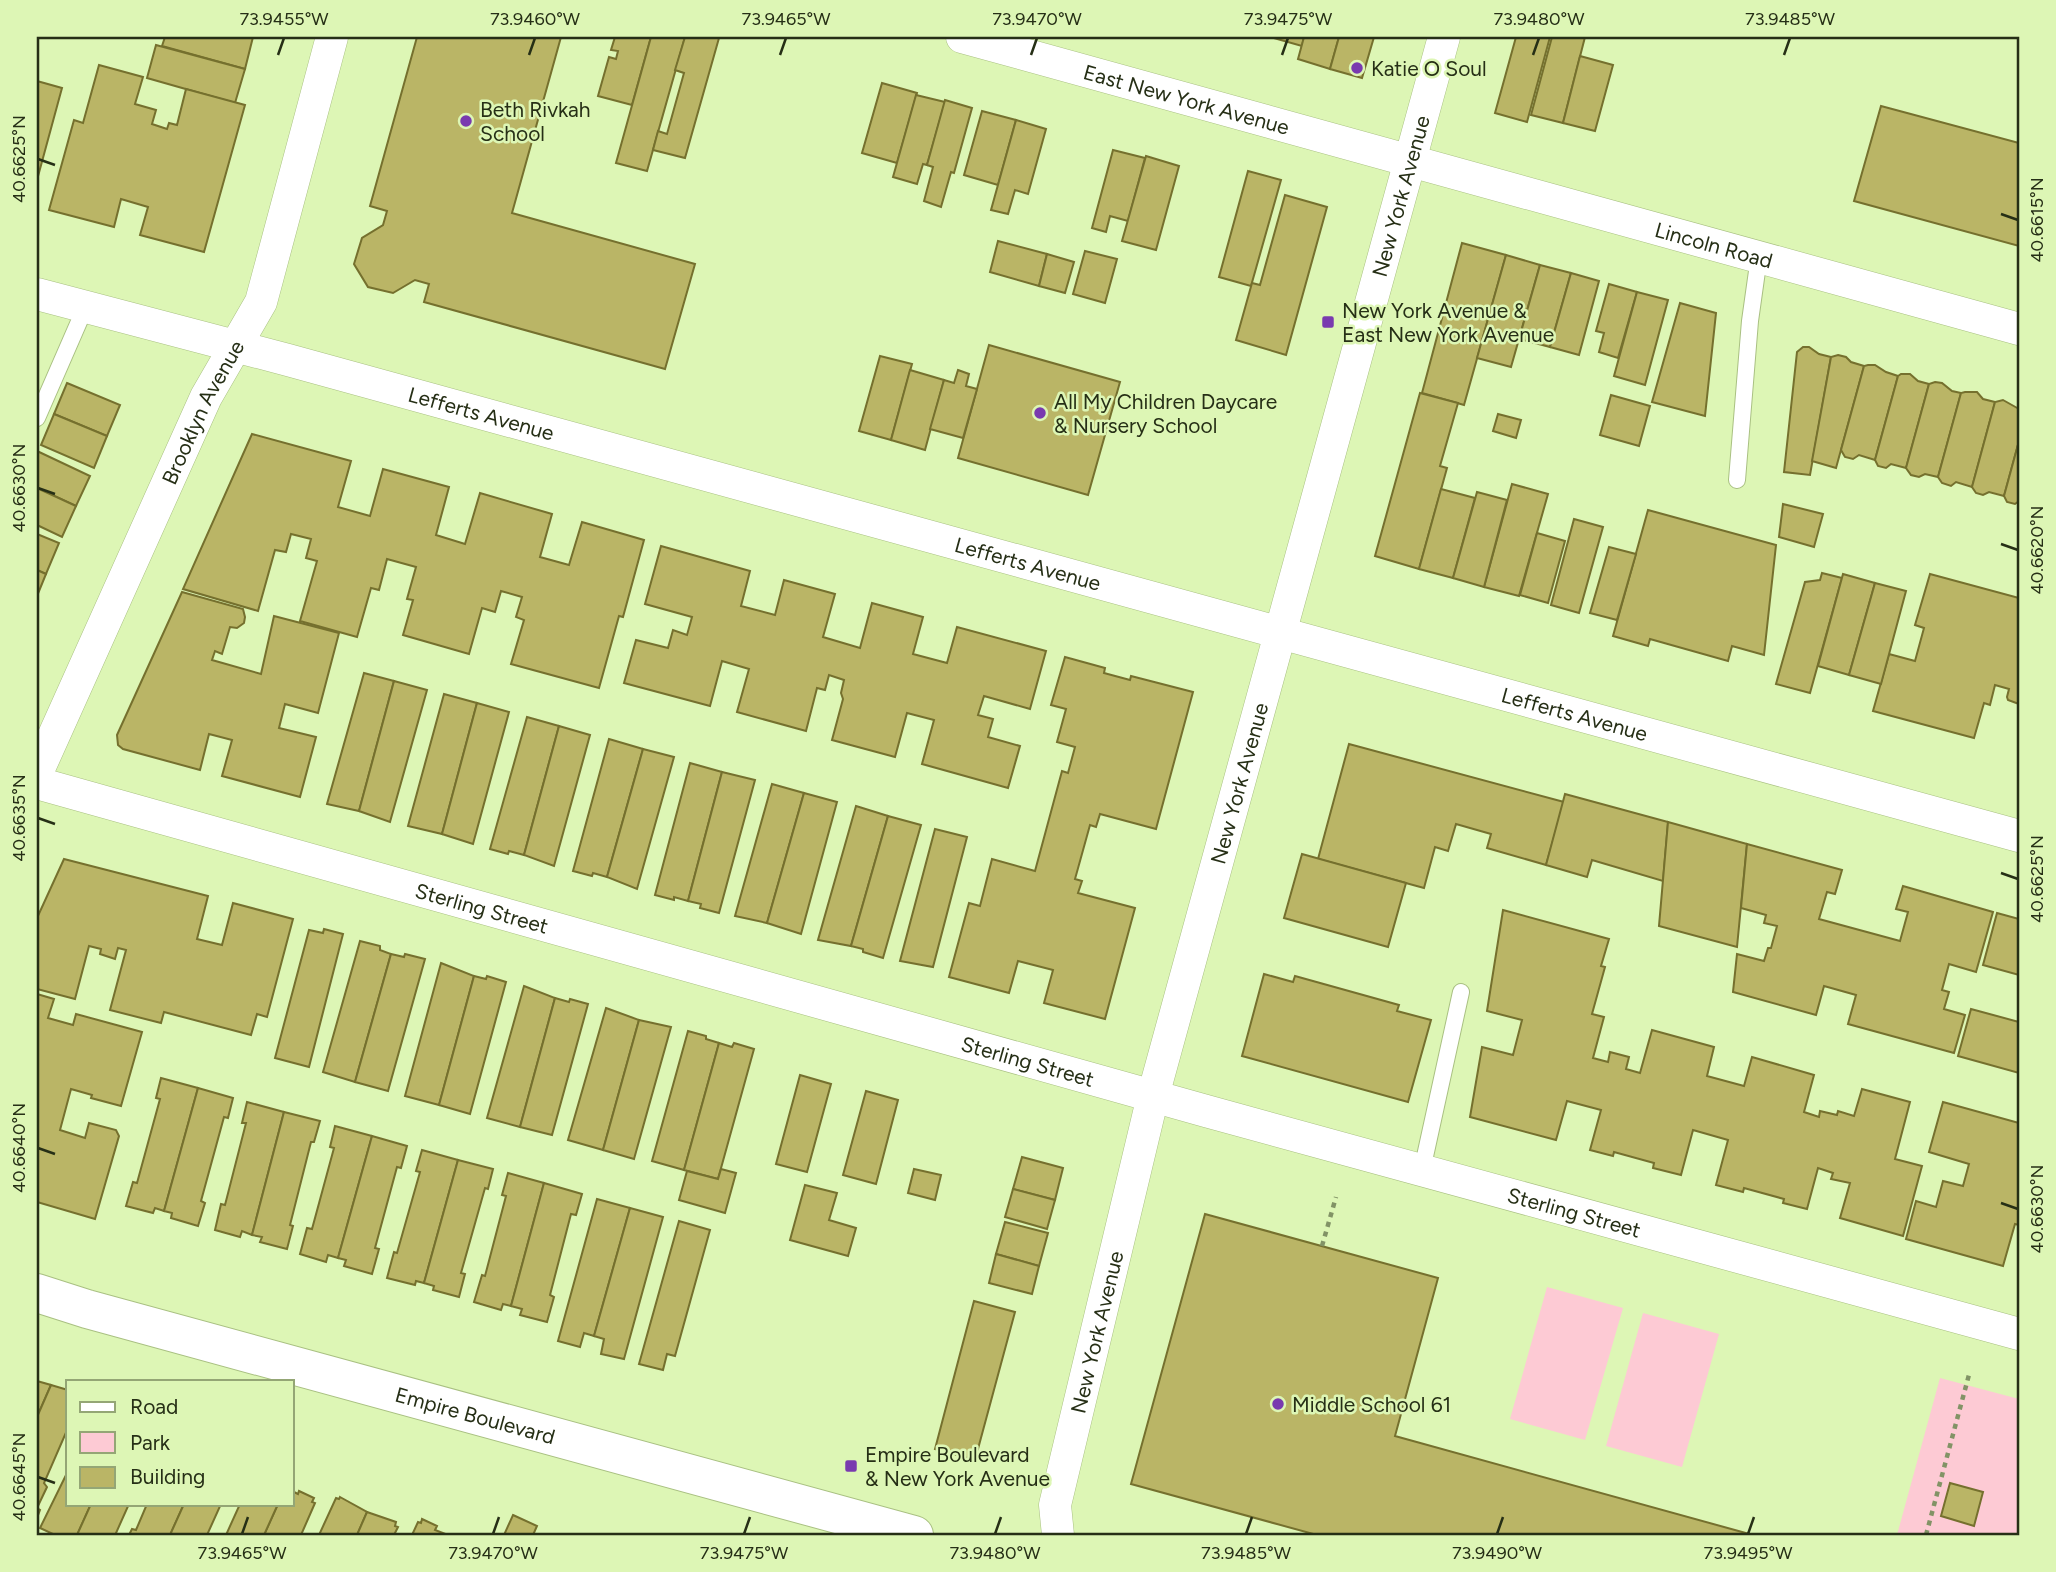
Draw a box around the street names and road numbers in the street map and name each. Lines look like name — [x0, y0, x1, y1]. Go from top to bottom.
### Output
street label: East New York Avenue — [1081, 59, 1292, 139]
street label: New York Avenue — [1366, 113, 1434, 280]
street label: Lincoln Road — [1652, 217, 1775, 273]
street label: Brooklyn Avenue — [156, 335, 249, 488]
street label: Lefferts Avenue — [405, 381, 557, 445]
street label: Lefferts Avenue — [952, 531, 1104, 595]
street label: Lefferts Avenue — [1499, 682, 1651, 746]
street label: New York Avenue — [1205, 700, 1273, 867]
street label: Sterling Street — [413, 877, 551, 938]
street label: Sterling Street — [958, 1030, 1097, 1092]
street label: Sterling Street — [1505, 1182, 1644, 1242]
street label: New York Avenue — [1065, 1248, 1128, 1416]
street label: Empire Boulevard — [393, 1381, 558, 1449]

